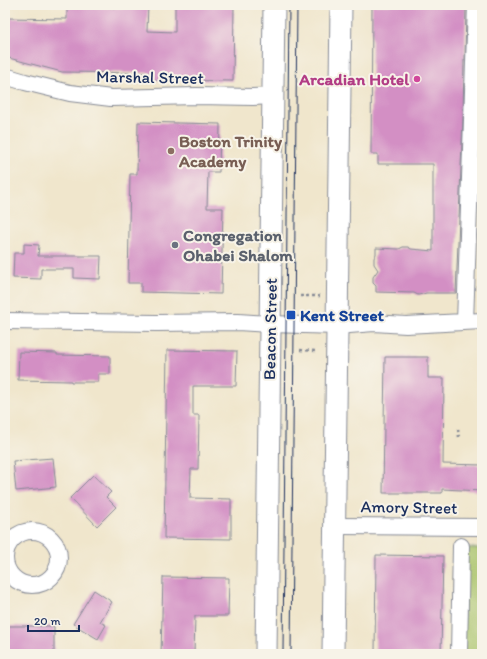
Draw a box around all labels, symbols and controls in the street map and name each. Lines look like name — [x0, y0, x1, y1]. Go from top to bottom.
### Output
street label: Marshal Street — [96, 66, 204, 88]
place label: Arcadian Hotel — [298, 69, 409, 89]
marker: Arcadian Hotel — [412, 74, 422, 84]
place label: Boston Trinity Academy — [178, 131, 283, 172]
marker: Boston Trinity Academy — [166, 146, 176, 156]
place label: Congregation Ohabei Shalom — [183, 225, 293, 265]
marker: Congregation Ohabei Shalom — [170, 240, 180, 250]
street label: Beacon Street — [259, 277, 281, 380]
place label: Kent Street — [300, 305, 385, 325]
marker: Kent Street — [285, 309, 297, 321]
street label: Amory Street — [360, 496, 458, 518]
scale bar — [28, 607, 79, 633]
text: 20 m — [34, 614, 61, 628]

